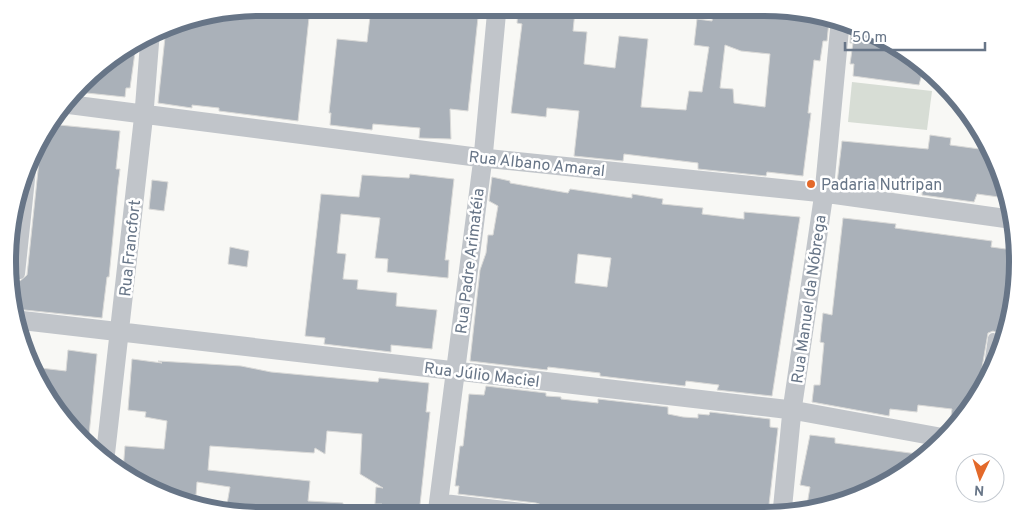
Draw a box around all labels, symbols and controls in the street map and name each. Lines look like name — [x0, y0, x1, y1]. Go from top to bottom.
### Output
scale bar — [845, 20, 985, 52]
text: 50 m — [852, 29, 887, 48]
street label: Rua Albano Amaral — [468, 148, 606, 182]
place label: Padaria Nutripan — [821, 176, 942, 196]
marker: Padaria Nutripan — [805, 178, 817, 190]
street label: Rua Padre Arimatéia — [452, 187, 490, 335]
street label: Rua Francfort — [116, 199, 146, 298]
street label: Rua Manuel da Nóbrega — [788, 214, 832, 385]
street label: Rua Júlio Maciel — [423, 359, 541, 393]
north arrow — [955, 453, 1005, 503]
text: N — [974, 481, 985, 498]

